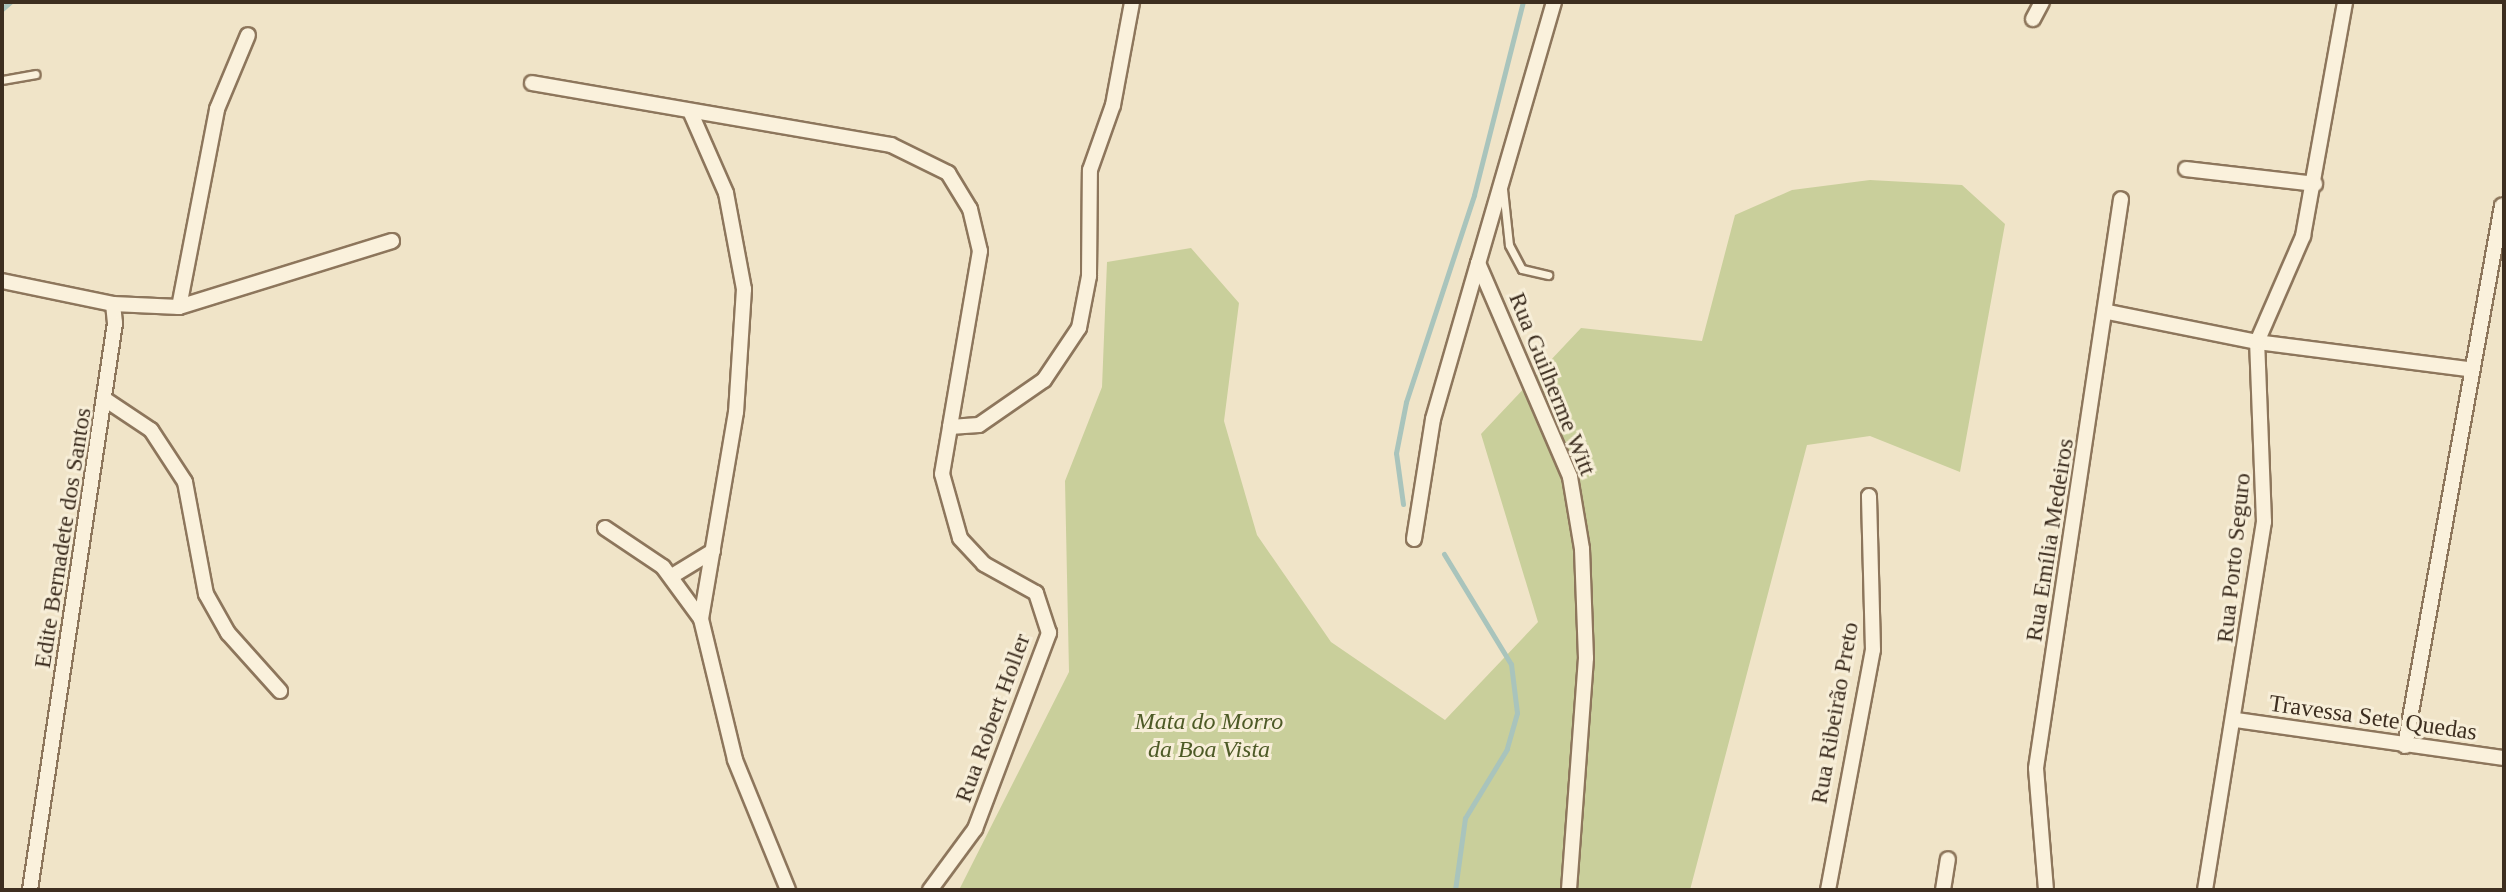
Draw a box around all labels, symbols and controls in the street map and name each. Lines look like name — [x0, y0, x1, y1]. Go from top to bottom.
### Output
street label: Rua Guilherme Witt — [1502, 288, 1602, 480]
street label: Edite Bernadete dos Santos — [28, 406, 98, 670]
street label: Rua Emília Medeiros — [2020, 436, 2080, 644]
street label: Rua Porto Seguro — [2211, 472, 2257, 644]
street label: Rua Ribeirão Preto — [1805, 620, 1865, 806]
street label: Rua Robert Holler — [949, 630, 1037, 806]
street label: Travessa Sete Quedas — [2267, 689, 2479, 747]
park label: Mata do Morro da Boa Vista — [1135, 708, 1283, 764]

